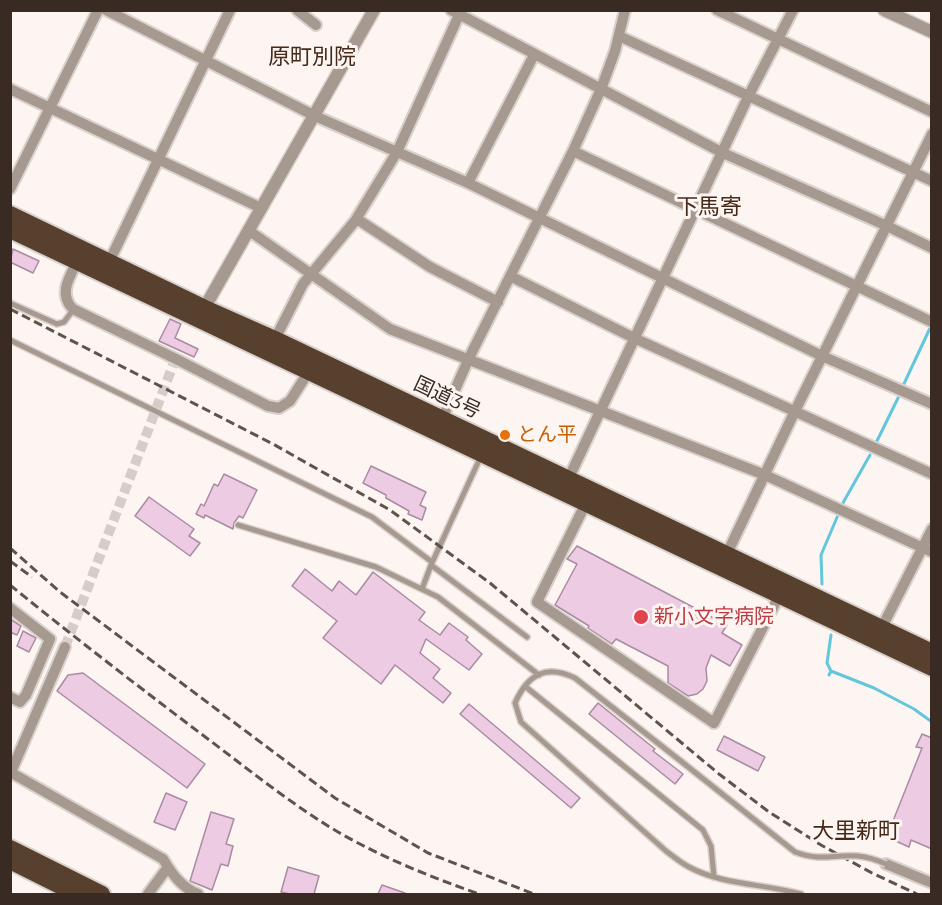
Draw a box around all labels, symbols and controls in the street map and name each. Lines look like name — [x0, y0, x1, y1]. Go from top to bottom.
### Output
district label: 原町別院 — [268, 45, 356, 71]
district label: 下馬寄 — [676, 195, 742, 221]
street label: 国道3号 — [410, 372, 484, 424]
place label: とん平 — [517, 423, 577, 447]
marker: とん平 — [498, 428, 512, 442]
place label: 新小文字病院 — [654, 605, 774, 629]
marker: 新小文字病院 — [632, 608, 650, 626]
district label: 大里新町 — [812, 819, 900, 845]

